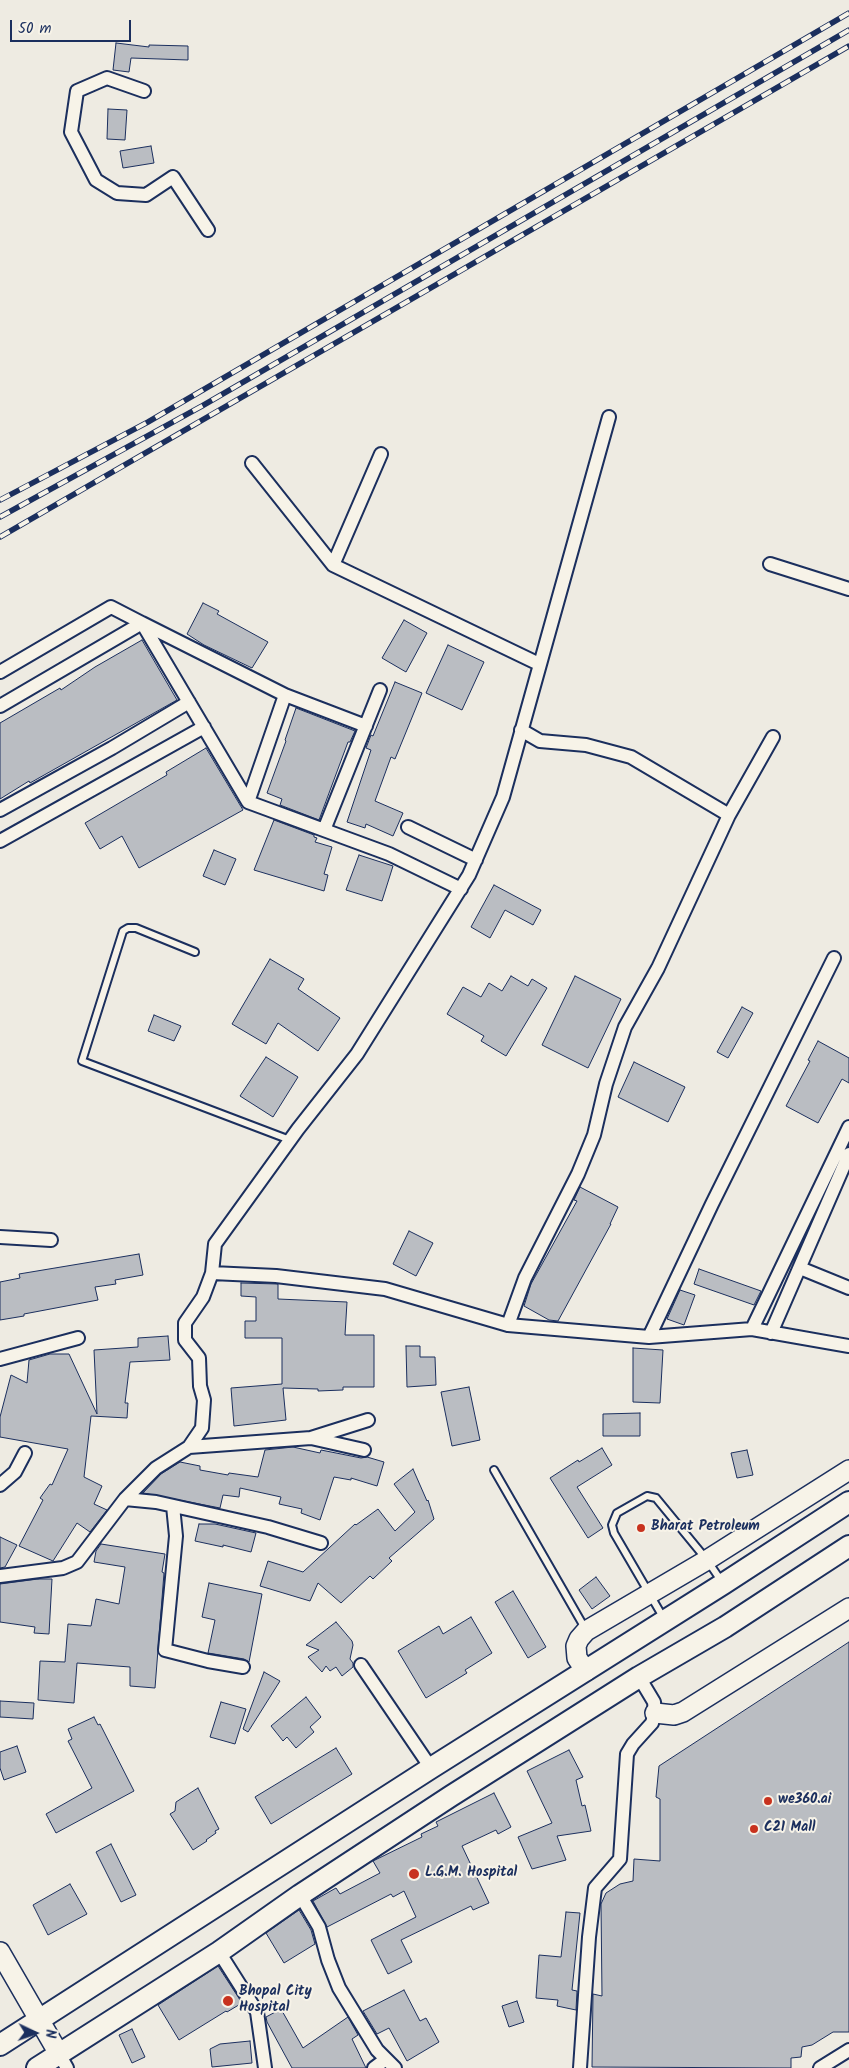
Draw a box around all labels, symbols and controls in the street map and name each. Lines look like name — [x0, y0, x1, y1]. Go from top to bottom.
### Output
scale bar — [12, 10, 134, 42]
text: 50 m — [18, 17, 52, 41]
place label: Bharat Petroleum — [651, 1520, 760, 1536]
marker: Bharat Petroleum — [635, 1522, 647, 1534]
place label: we360.ai — [778, 1793, 831, 1809]
marker: we360.ai — [762, 1795, 774, 1807]
place label: C21 Mall — [764, 1821, 816, 1837]
marker: C21 Mall — [748, 1823, 760, 1835]
place label: L.G.M. Hospital — [425, 1866, 517, 1882]
marker: L.G.M. Hospital — [407, 1867, 421, 1881]
place label: Bhopal City Hospital — [239, 1985, 312, 2018]
marker: Bhopal City Hospital — [221, 1994, 235, 2008]
north arrow — [10, 2008, 60, 2058]
text: N — [39, 2029, 61, 2039]

